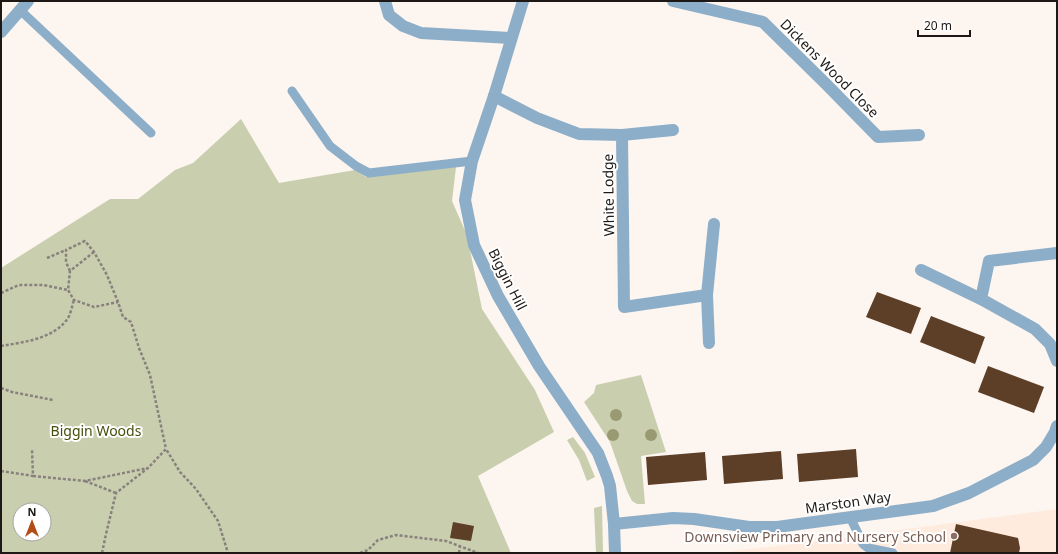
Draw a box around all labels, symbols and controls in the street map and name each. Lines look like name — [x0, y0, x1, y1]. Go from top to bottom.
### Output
scale bar — [918, 12, 970, 38]
street label: Dickens Wood Close — [776, 14, 884, 122]
text: 20 m — [924, 17, 952, 34]
street label: White Lodge — [598, 153, 618, 237]
street label: Biggin Hill — [484, 245, 532, 313]
park label: Biggin Woods — [51, 421, 142, 440]
street label: Marston Way — [804, 486, 893, 517]
north arrow — [12, 502, 52, 542]
text: N — [28, 504, 36, 519]
place label: Downsview Primary and Nursery School — [684, 527, 946, 546]
marker: Downsview Primary and Nursery School — [949, 531, 959, 541]

